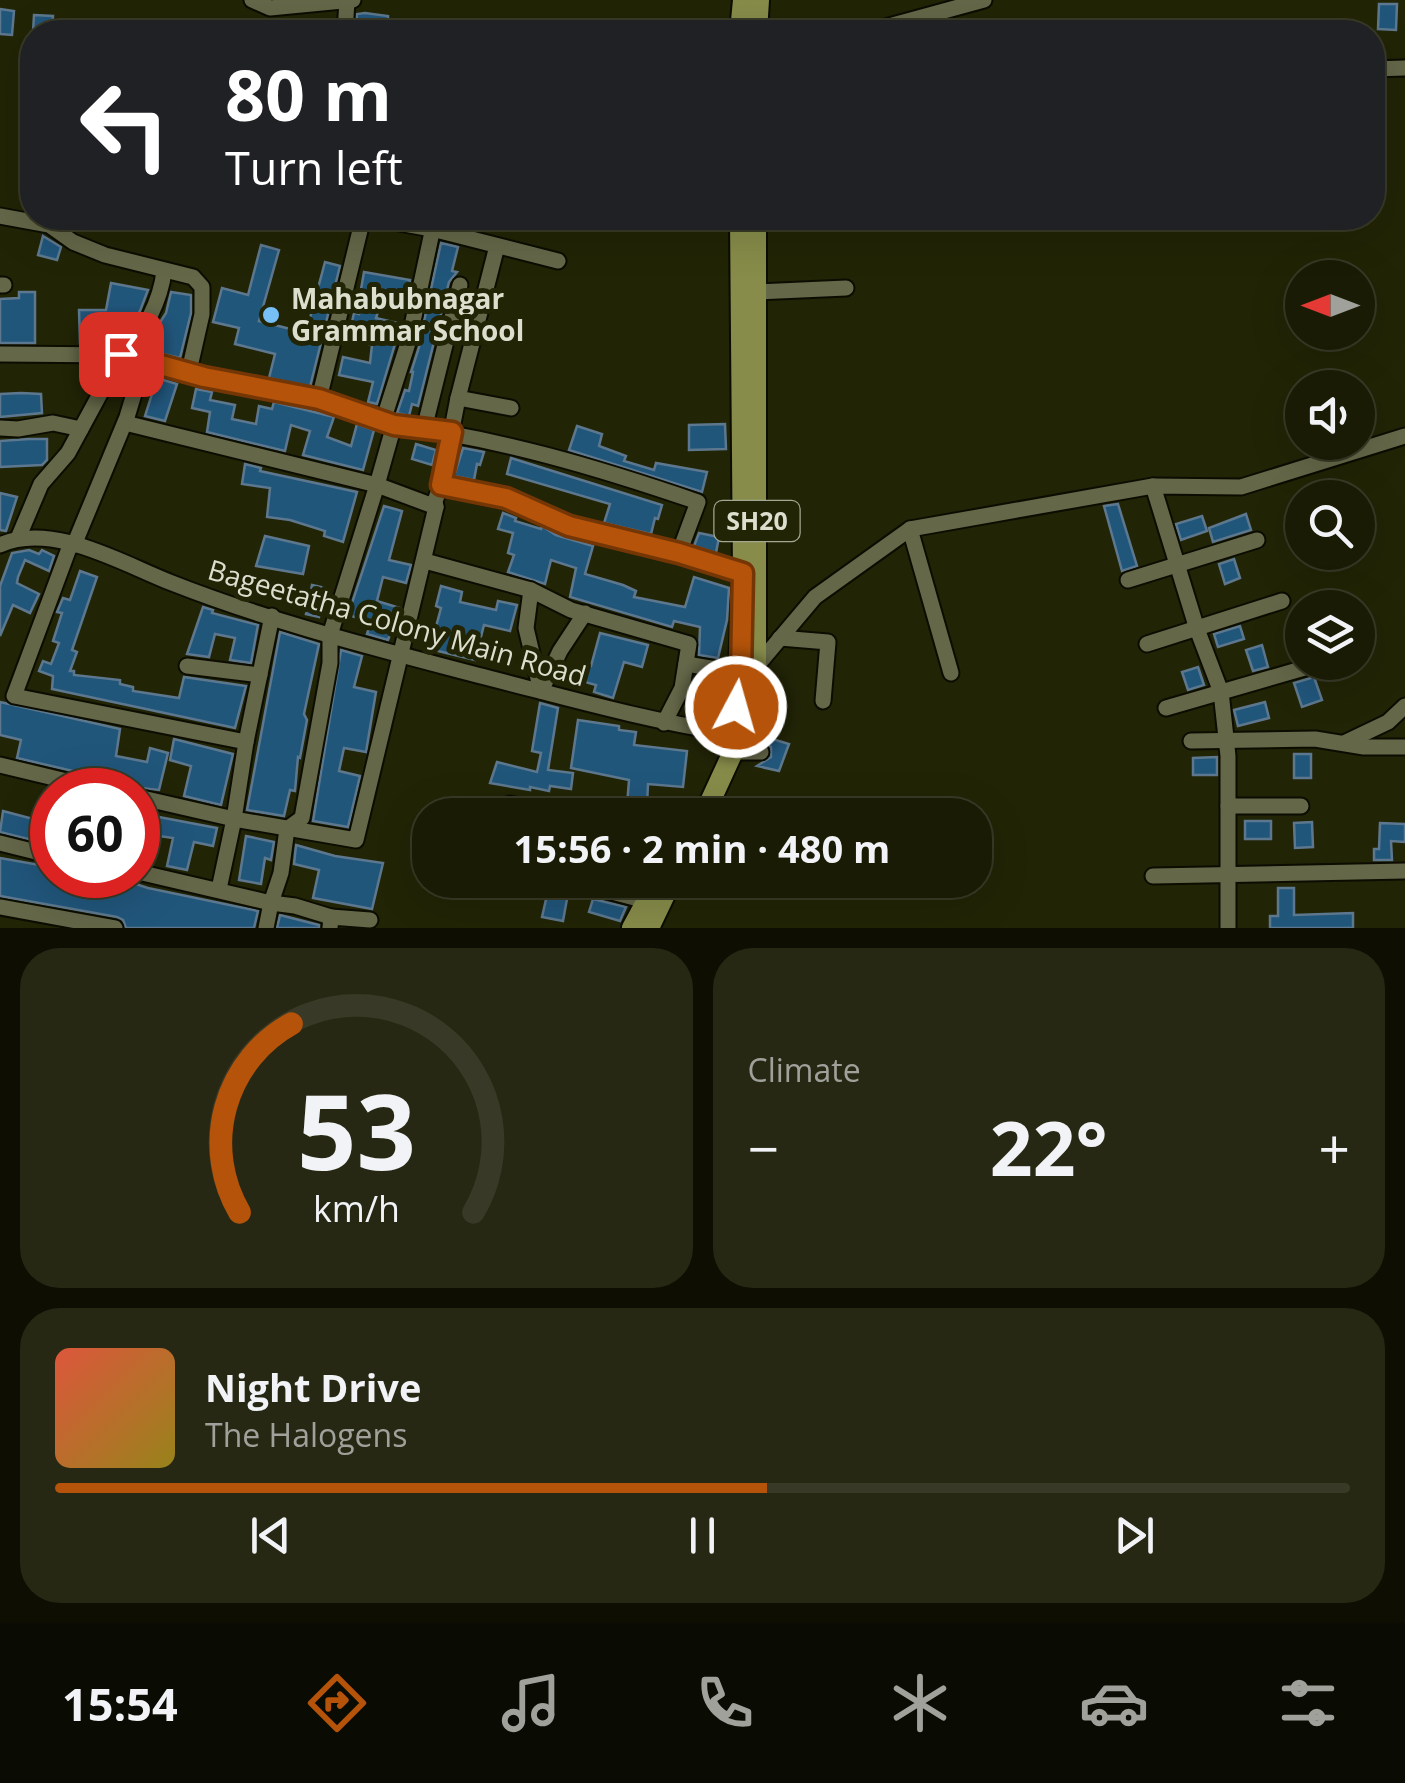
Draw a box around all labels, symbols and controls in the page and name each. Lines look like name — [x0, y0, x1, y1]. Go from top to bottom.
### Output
text: 80 m — [225, 46, 392, 142]
icon: left — [60, 60, 190, 190]
text: Turn left — [225, 137, 403, 198]
north arrow — [1285, 260, 1375, 350]
map controls — [1285, 260, 1375, 680]
place label: Mahabubnagar Grammar School — [291, 279, 524, 349]
marker: Mahabubnagar Grammar School — [260, 304, 282, 326]
pin — [79, 312, 164, 397]
icon: arrive — [94, 327, 149, 382]
button: sound — [1285, 370, 1375, 460]
button: search — [1285, 480, 1375, 570]
road number: SH20 — [714, 501, 800, 541]
street label: Bageetatha Colony Main Road — [204, 550, 591, 694]
button: layers — [1285, 590, 1375, 680]
position arrow — [684, 655, 788, 759]
speed limit sign: 60 — [30, 768, 160, 898]
text: 15:56 · 2 min · 480 m — [514, 822, 890, 874]
text: Climate — [748, 1048, 861, 1091]
text: 53 — [297, 1059, 416, 1200]
text: 22° — [990, 1096, 1108, 1198]
text: − — [748, 1110, 779, 1185]
text: + — [1319, 1110, 1350, 1185]
text: km/h — [313, 1184, 400, 1232]
text: Night Drive — [205, 1361, 421, 1413]
text: The Halogens — [205, 1413, 407, 1456]
icon: previous — [243, 1508, 298, 1563]
icon: pause — [675, 1508, 730, 1563]
icon: next — [1107, 1508, 1162, 1563]
icon: directions — [302, 1668, 372, 1738]
icon: music — [496, 1668, 566, 1738]
icon: phone — [690, 1668, 760, 1738]
icon: climate — [885, 1668, 955, 1738]
icon: car — [1079, 1668, 1149, 1738]
icon: filters — [1273, 1668, 1343, 1738]
text: 15:54 — [62, 1673, 178, 1734]

